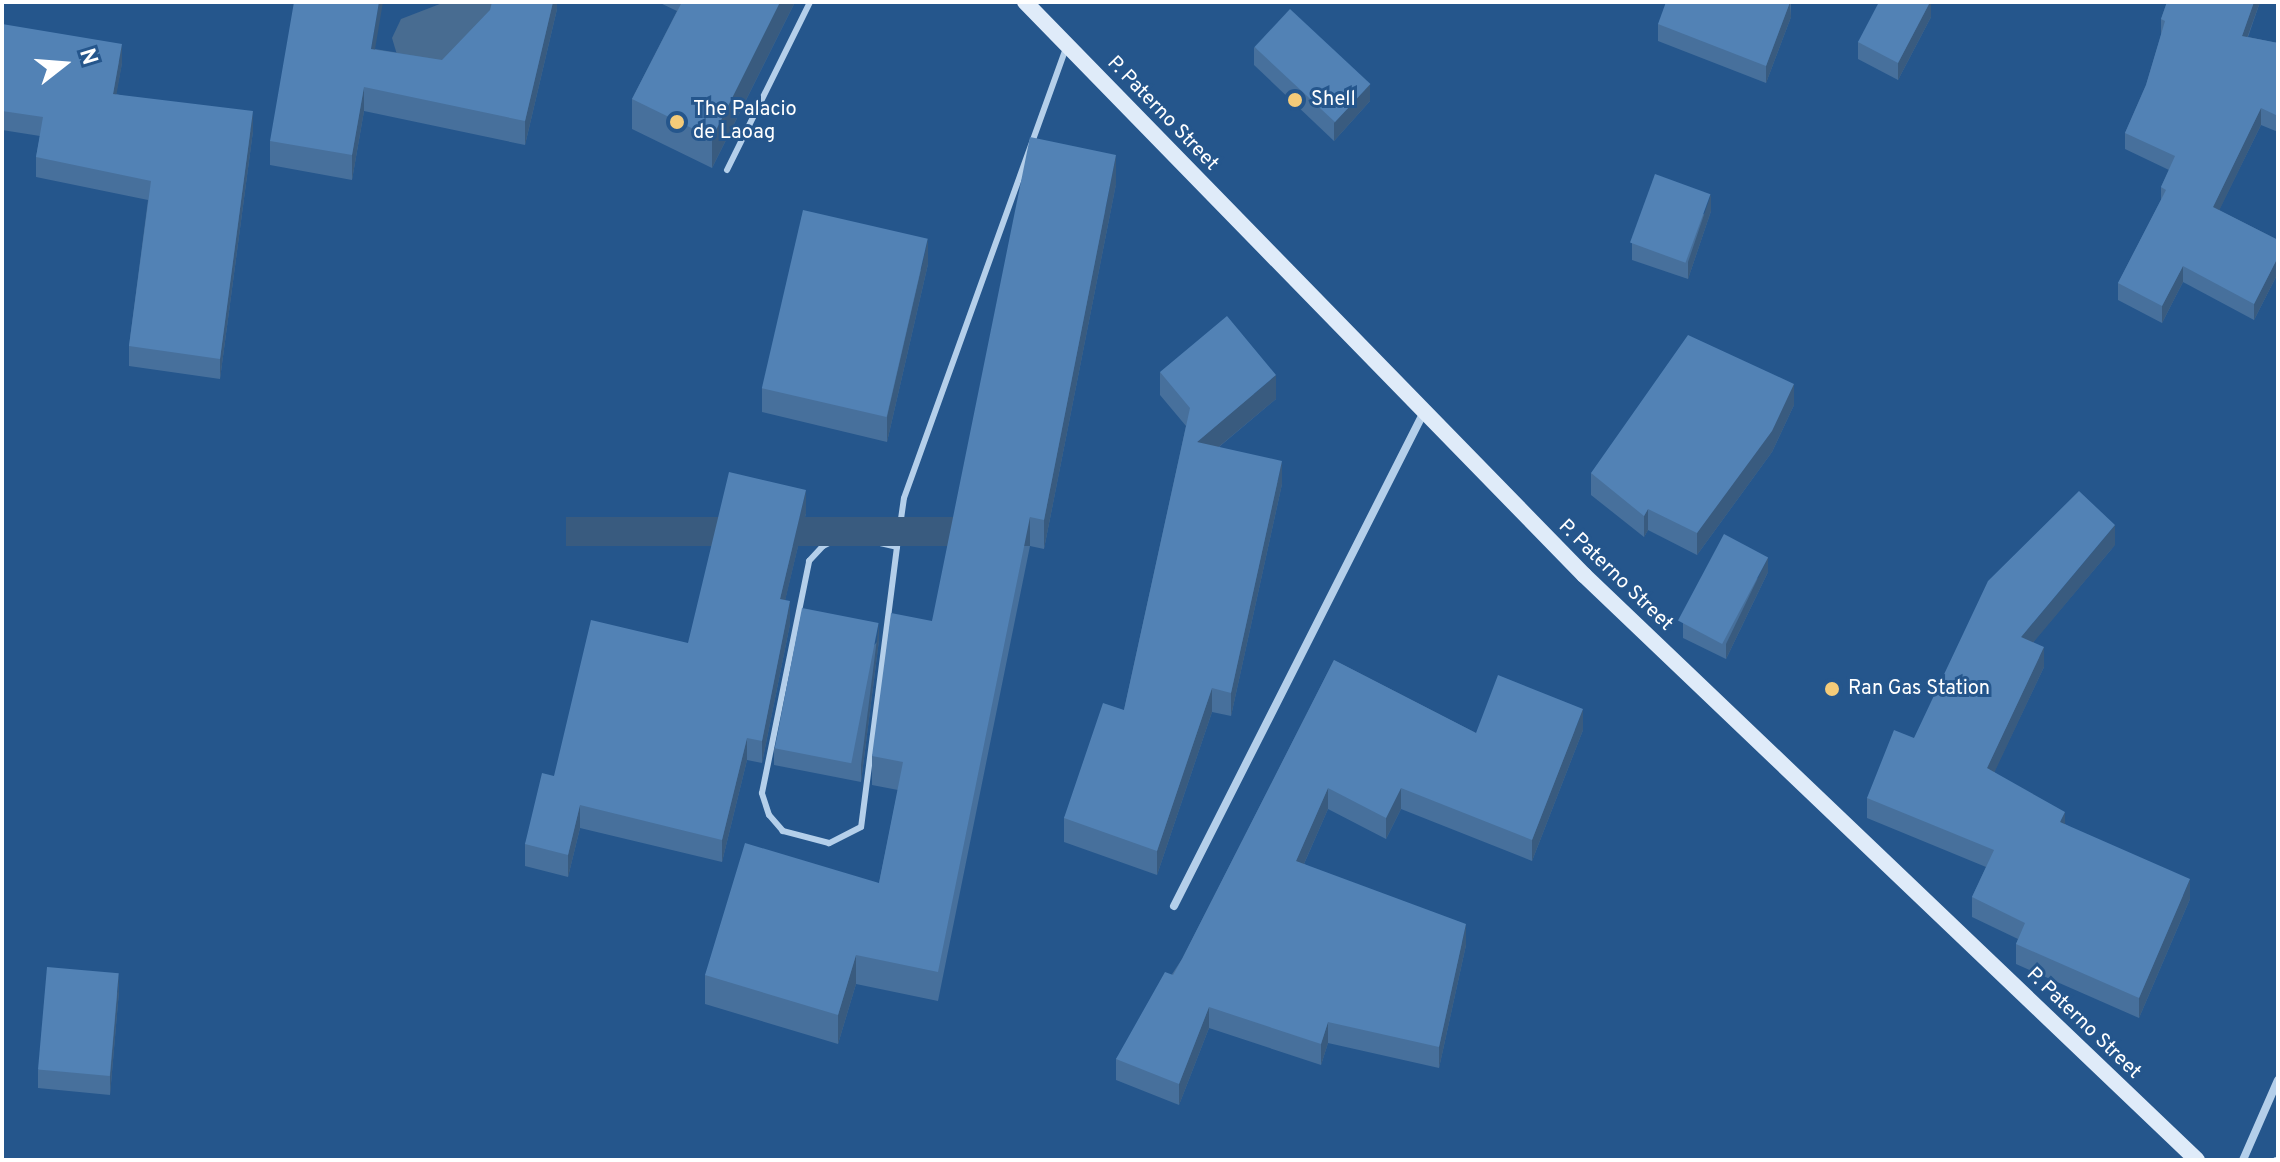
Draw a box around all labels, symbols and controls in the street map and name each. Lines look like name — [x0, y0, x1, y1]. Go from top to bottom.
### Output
north arrow — [24, 24, 104, 104]
text: N — [72, 45, 103, 68]
street label: P. Paterno Street — [1101, 52, 1223, 176]
place label: Shell — [1311, 88, 1356, 112]
marker: Shell — [1286, 91, 1304, 109]
place label: The Palacio de Laoag — [693, 98, 797, 145]
marker: The Palacio de Laoag — [668, 113, 686, 131]
street label: P. Paterno Street — [1553, 515, 1677, 637]
place label: Ran Gas Station — [1848, 677, 1990, 701]
marker: Ran Gas Station — [1823, 680, 1841, 698]
street label: P. Paterno Street — [2021, 963, 2145, 1085]

